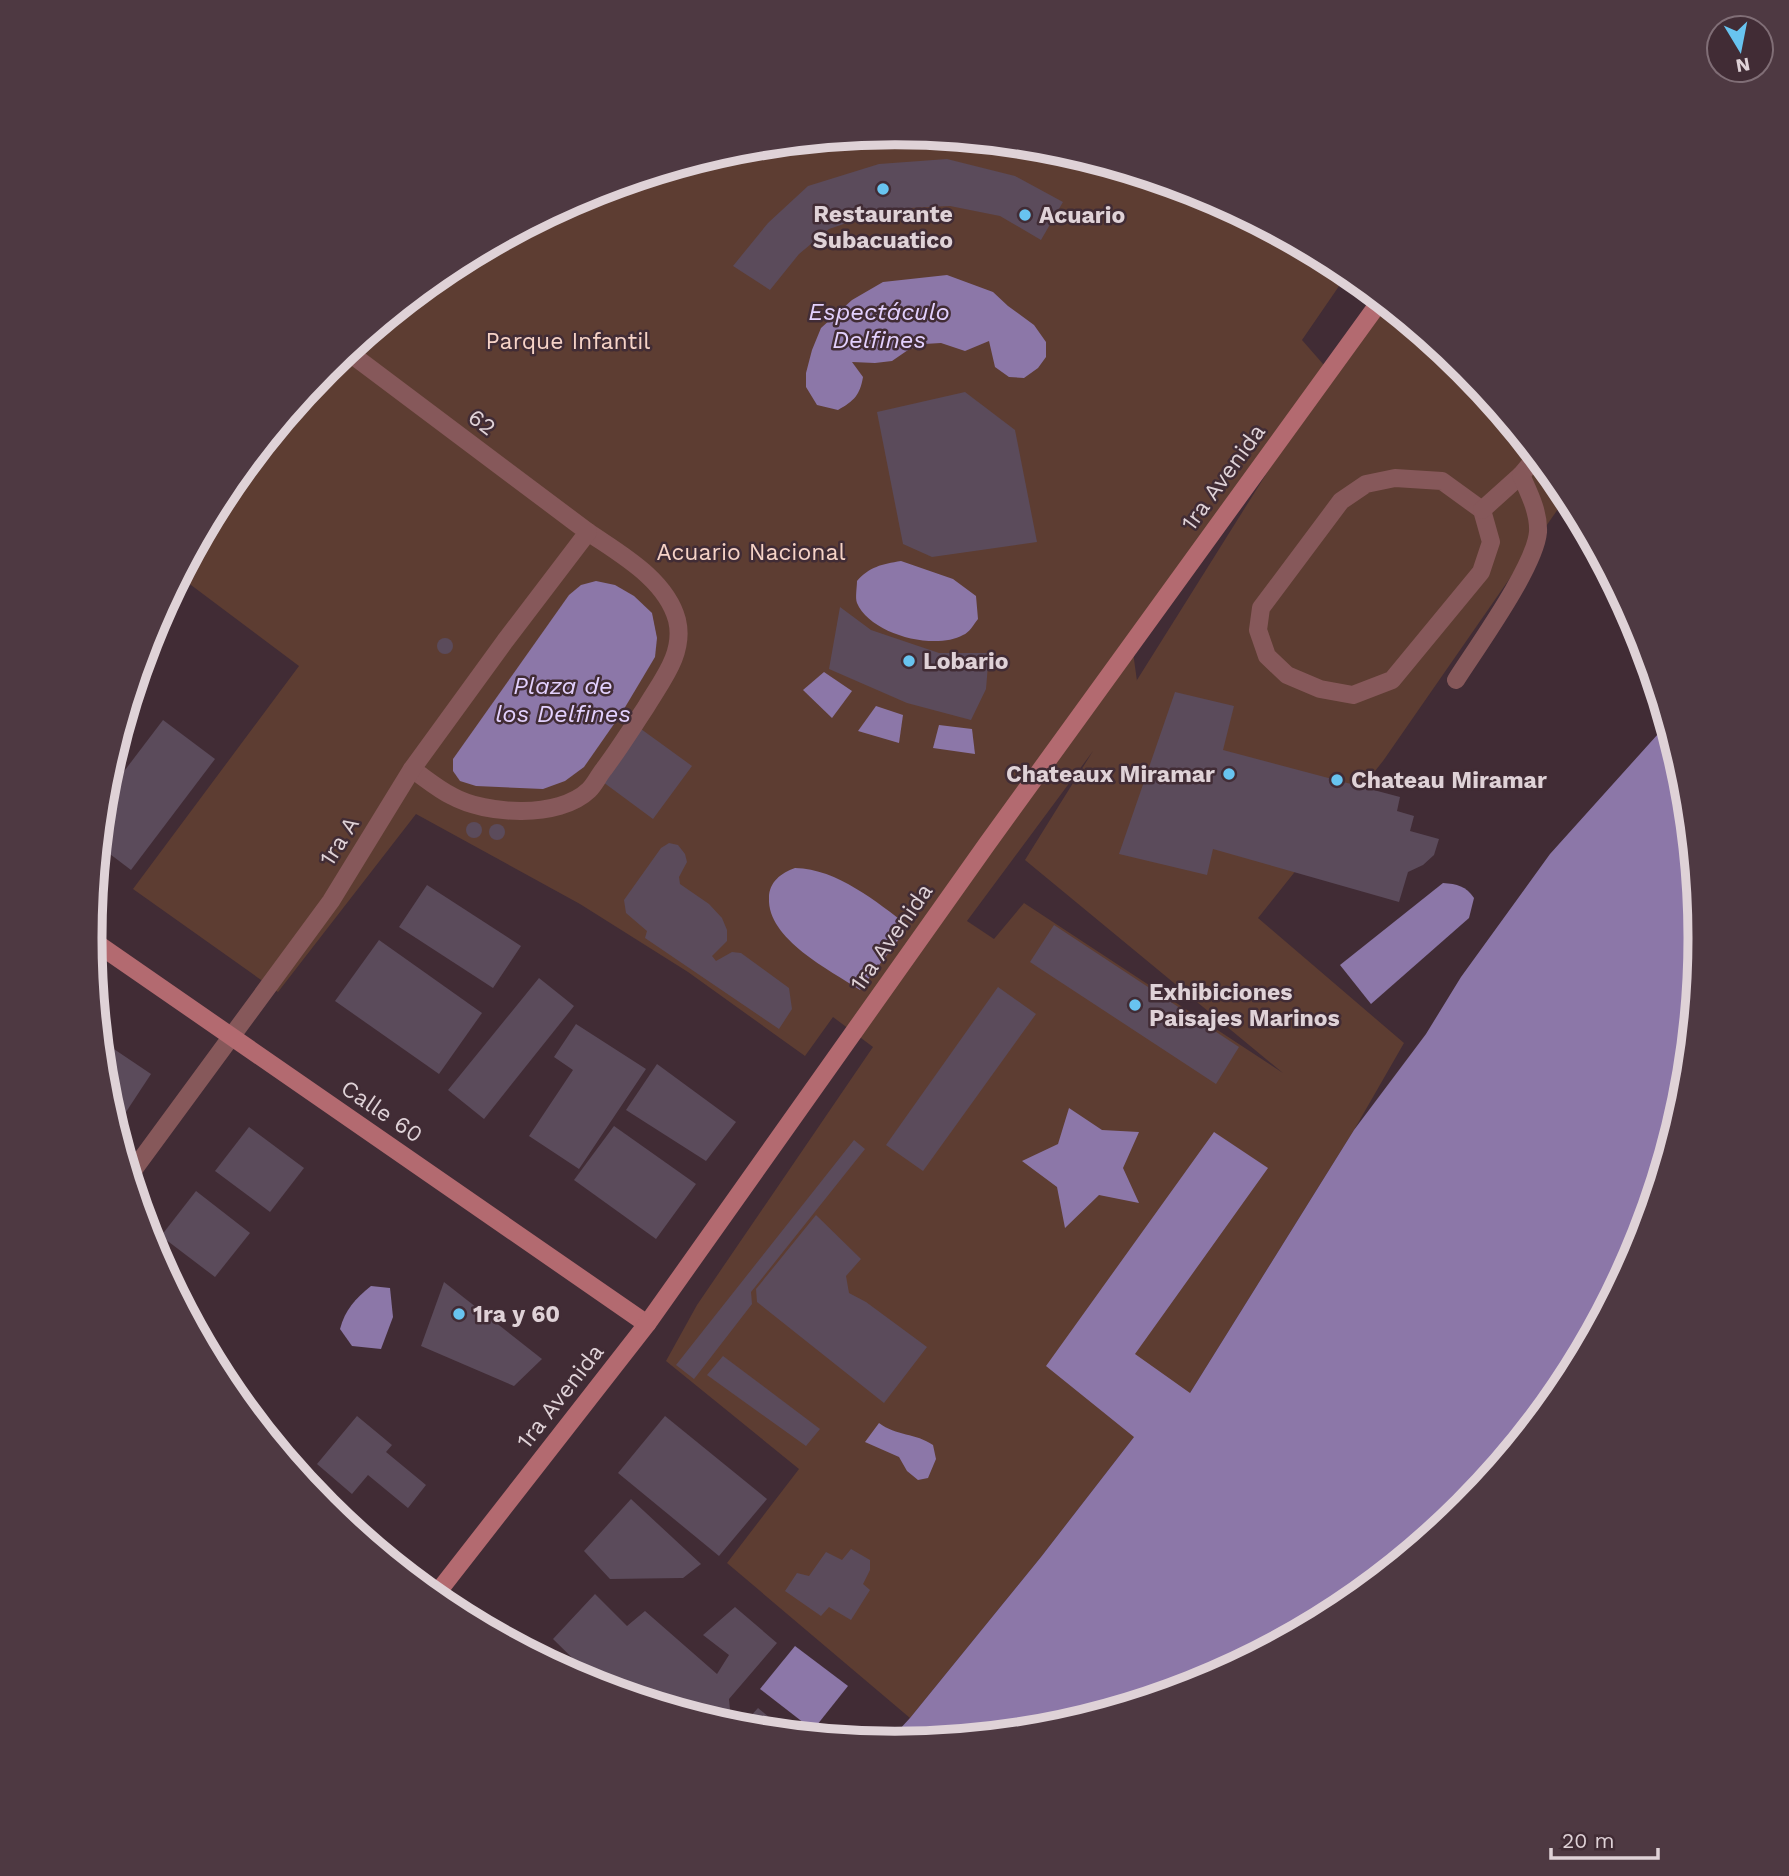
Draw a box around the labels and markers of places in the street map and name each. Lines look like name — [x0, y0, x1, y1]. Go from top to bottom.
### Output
marker: Restaurante Subacuatico — [875, 181, 891, 197]
place label: Restaurante Subacuatico — [813, 201, 953, 254]
place label: Acuario — [1039, 202, 1125, 229]
marker: Acuario — [1017, 207, 1033, 223]
place label: Lobario — [923, 648, 1008, 675]
marker: Lobario — [901, 653, 917, 669]
place label: Chateaux Miramar — [1006, 761, 1215, 788]
marker: Chateaux Miramar — [1221, 766, 1237, 782]
place label: Chateau Miramar — [1351, 767, 1547, 794]
marker: Chateau Miramar — [1329, 772, 1345, 788]
place label: Exhibiciones Paisajes Marinos — [1149, 979, 1340, 1032]
marker: Exhibiciones Paisajes Marinos — [1127, 997, 1143, 1013]
place label: 1ra y 60 — [473, 1301, 560, 1328]
marker: 1ra y 60 — [451, 1306, 467, 1322]

